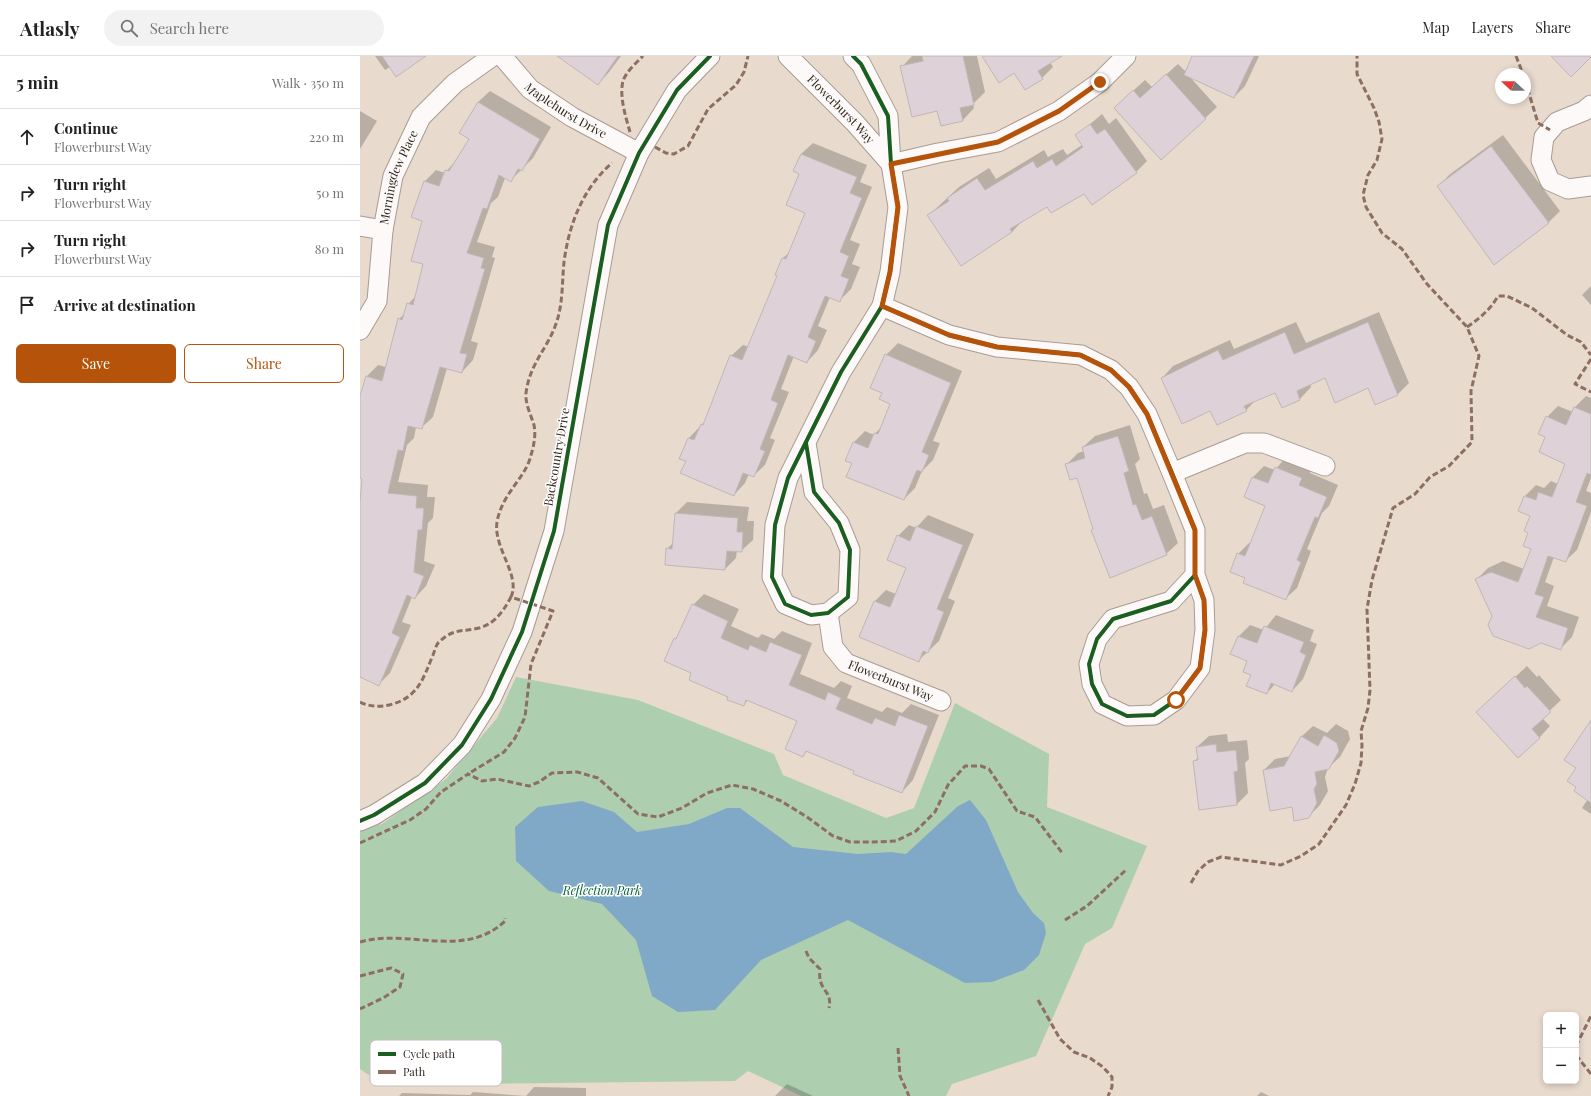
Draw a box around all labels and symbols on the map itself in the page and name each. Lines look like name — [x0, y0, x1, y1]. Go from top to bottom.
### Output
north arrow — [1495, 68, 1531, 104]
street label: Flowerburst Way — [804, 71, 878, 147]
route end — [1091, 73, 1109, 91]
street label: Maplehurst Drive — [521, 79, 610, 141]
street label: Morningdew Place — [375, 127, 421, 226]
street label: Backcountry Drive — [539, 406, 573, 507]
street label: Flowerburst Way — [846, 656, 936, 704]
route start — [1167, 691, 1185, 709]
park label: Reflection Park — [562, 882, 641, 898]
legend — [370, 1040, 502, 1086]
text: Cycle path — [403, 1046, 455, 1061]
text: Path — [403, 1064, 426, 1079]

